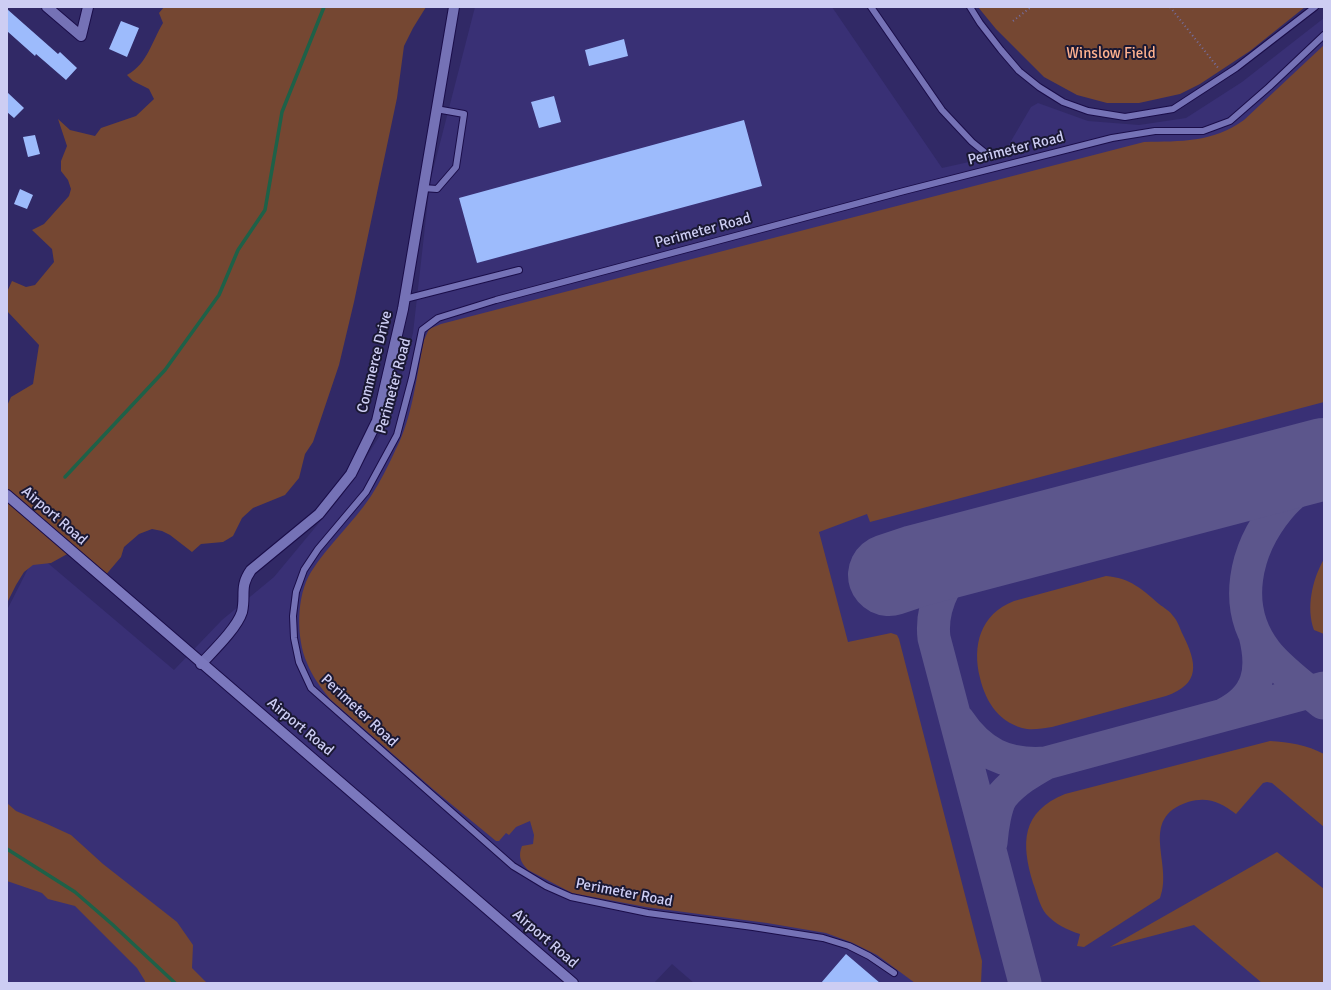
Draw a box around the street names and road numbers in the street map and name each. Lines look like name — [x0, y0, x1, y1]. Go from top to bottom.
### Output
street label: Perimeter Road — [966, 128, 1066, 170]
street label: Perimeter Road — [653, 210, 753, 252]
street label: Commerce Drive — [354, 309, 396, 415]
street label: Perimeter Road — [373, 336, 415, 436]
street label: Airport Road — [18, 483, 90, 549]
street label: Perimeter Road — [317, 671, 401, 751]
street label: Airport Road — [263, 694, 337, 760]
street label: Perimeter Road — [574, 875, 674, 911]
street label: Airport Road — [509, 906, 581, 972]

